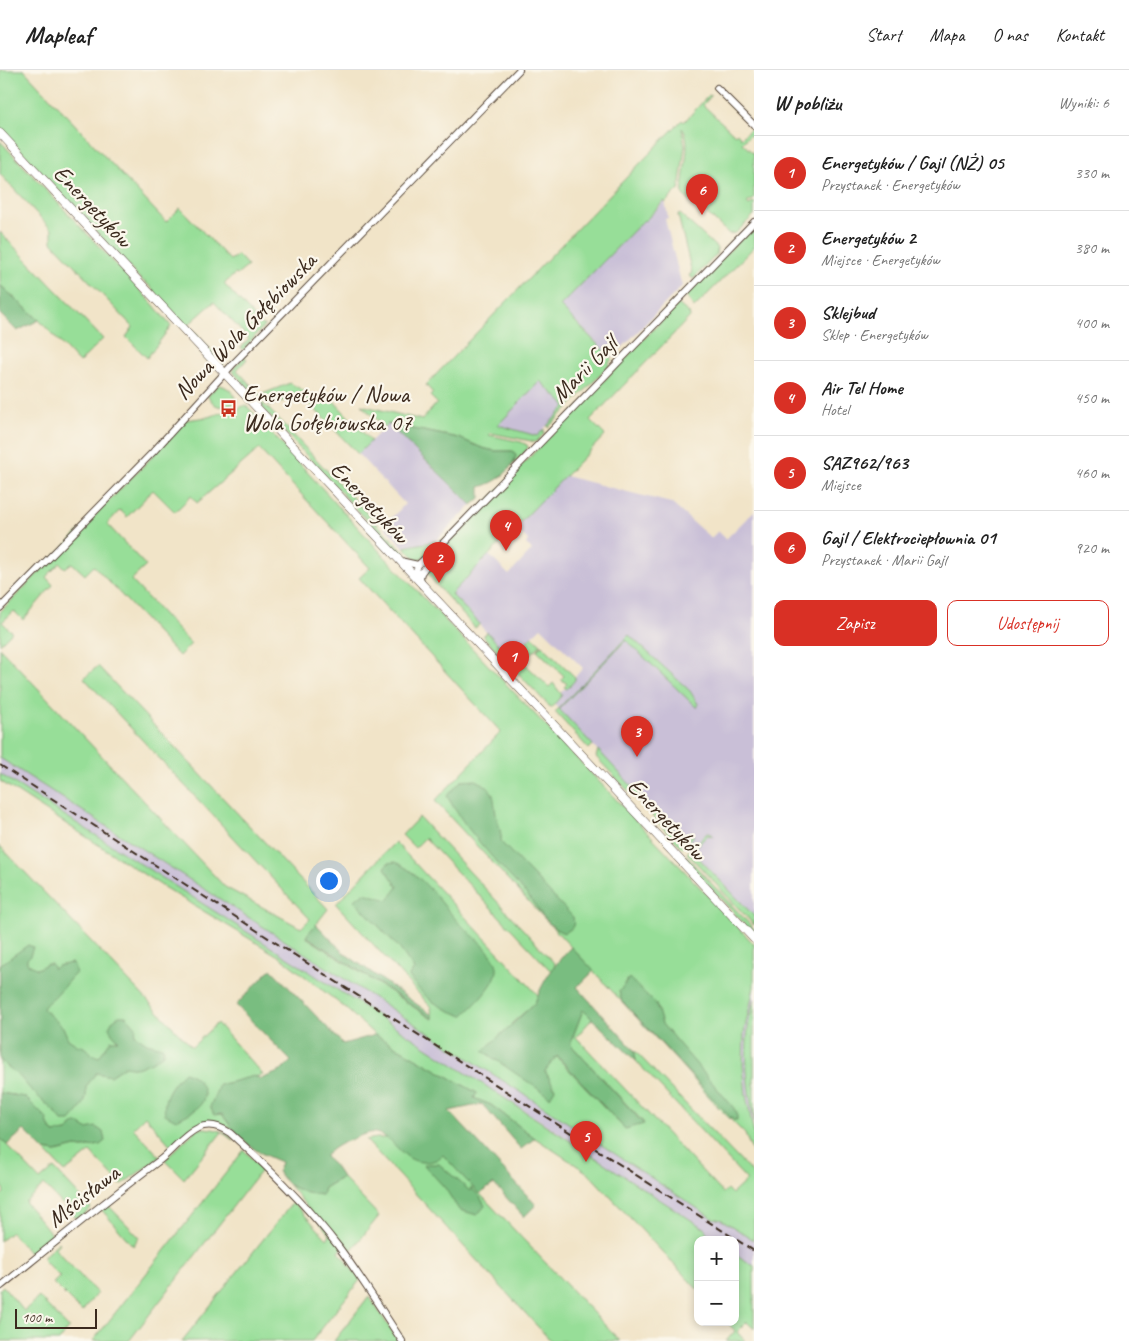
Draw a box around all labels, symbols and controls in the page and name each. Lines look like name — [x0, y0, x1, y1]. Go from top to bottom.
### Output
text: Mapleaf — [25, 20, 92, 50]
text: Start — [866, 24, 902, 46]
text: Mapa — [930, 24, 964, 46]
text: O nas — [992, 24, 1028, 46]
text: Kontakt — [1056, 24, 1104, 46]
text: W pobliżu — [774, 90, 841, 116]
text: Wyniki: 6 — [1058, 93, 1109, 113]
text: Energetyków / Gajl (NŻ) 05 — [821, 151, 1004, 175]
street label: Energetyków — [47, 158, 140, 255]
text: 1 — [786, 163, 794, 183]
text: 330 m — [1075, 163, 1109, 183]
pin: 6 — [686, 174, 718, 215]
text: Przystanek · Energetyków — [821, 175, 959, 195]
text: Energetyków 2 — [821, 226, 916, 250]
text: 2 — [786, 238, 794, 258]
text: 380 m — [1075, 238, 1109, 258]
street label: Nowa Wola Gołębiowska — [167, 245, 324, 406]
text: Miejsce · Energetyków — [821, 250, 940, 270]
text: Sklejbud — [821, 301, 875, 325]
text: 3 — [786, 313, 794, 333]
text: 400 m — [1075, 313, 1109, 333]
text: Sklep · Energetyków — [821, 325, 927, 345]
street label: Marii Gajl — [545, 326, 626, 409]
text: Air Tel Home — [821, 376, 903, 400]
place label: Energetyków / Nowa Wola Gołębiowska 07 — [243, 379, 413, 437]
text: 4 — [786, 388, 794, 408]
text: 450 m — [1075, 388, 1109, 408]
bus stop icon: Energetyków / Nowa Wola Gołębiowska 07 — [219, 398, 239, 418]
text: Hotel — [821, 400, 849, 420]
text: SAZ962/963 — [821, 451, 908, 475]
street label: Energetyków — [324, 454, 417, 551]
text: 5 — [787, 463, 793, 483]
text: 460 m — [1075, 463, 1109, 483]
text: Miejsce — [821, 475, 861, 495]
pin: 4 — [490, 510, 522, 551]
text: Gajl / Elektrociepłownia 01 — [821, 526, 996, 550]
text: 6 — [786, 538, 794, 558]
text: 920 m — [1075, 538, 1109, 558]
pin: 2 — [423, 542, 455, 583]
text: Przystanek · Marii Gajl — [821, 550, 946, 570]
button: Zapisz — [774, 600, 937, 646]
button: Udostępnij — [947, 600, 1109, 646]
pin: 1 — [497, 641, 529, 682]
pin: 3 — [621, 716, 653, 757]
street label: Energetyków — [621, 771, 714, 868]
your location — [316, 868, 342, 894]
pin: 5 — [570, 1121, 602, 1162]
street label: Mścisława — [41, 1157, 127, 1234]
map controls — [694, 1236, 739, 1326]
button: + — [694, 1236, 739, 1281]
button: − — [694, 1281, 739, 1326]
scale bar — [15, 1306, 98, 1329]
text: 100 m — [22, 1309, 52, 1326]

